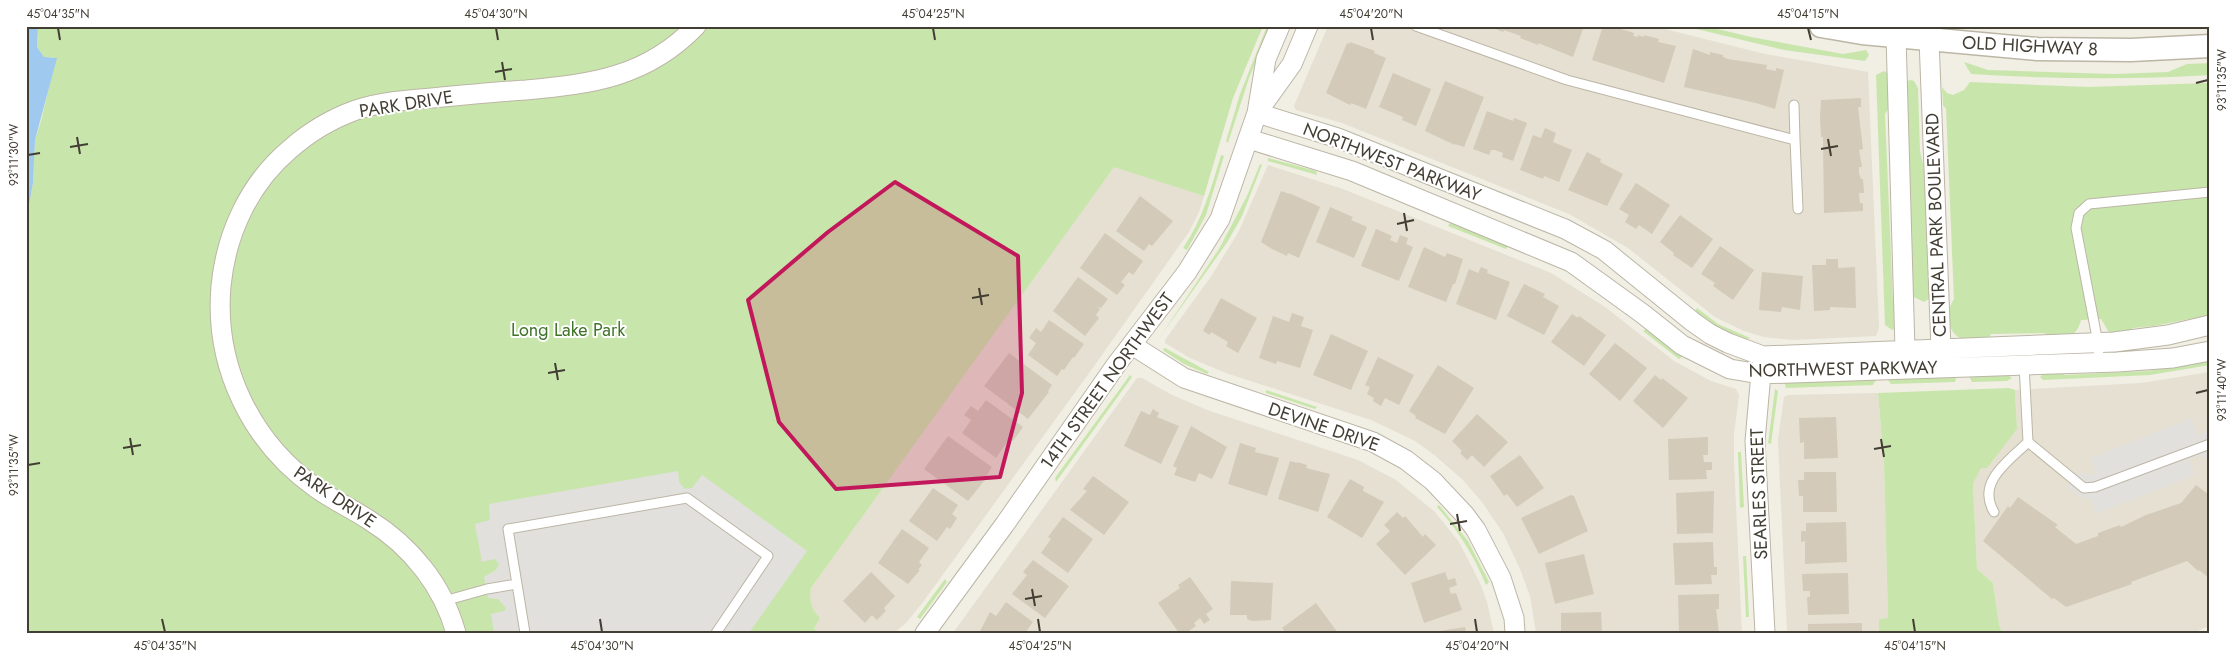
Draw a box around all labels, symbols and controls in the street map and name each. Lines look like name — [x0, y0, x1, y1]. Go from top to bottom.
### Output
text: 45°04'35"N — [27, 5, 89, 23]
text: 45°04'30"N — [464, 5, 528, 23]
text: 45°04'25"N — [901, 5, 965, 23]
text: 45°04'20"N — [1339, 5, 1403, 23]
text: 45°04'15"N — [1777, 5, 1839, 23]
street label: OLD HIGHWAY 8 — [1961, 29, 2099, 63]
text: 93°11'35"W — [2213, 49, 2231, 111]
street label: PARK DRIVE — [357, 84, 455, 124]
street label: CENTRAL PARK BOULEVARD — [1919, 113, 1953, 337]
street label: NORTHWEST PARKWAY — [1299, 116, 1486, 208]
text: 93°11'30"W — [5, 124, 23, 186]
street label: 14TH STREET NORTHWEST — [1034, 287, 1180, 475]
park label: Long Lake Park — [511, 317, 625, 343]
street label: NORTHWEST PARKWAY — [1748, 354, 1939, 384]
text: 93°11'40"W — [2213, 359, 2231, 421]
street label: DEVINE DRIVE — [1265, 396, 1383, 458]
street label: SEARLES STREET — [1744, 427, 1774, 560]
text: 93°11'35"W — [5, 434, 23, 496]
street label: PARK DRIVE — [288, 460, 382, 534]
text: 45°04'35"N — [134, 637, 196, 655]
text: 45°04'30"N — [570, 637, 634, 655]
text: 45°04'25"N — [1008, 637, 1072, 655]
text: 45°04'20"N — [1445, 637, 1509, 655]
text: 45°04'15"N — [1884, 637, 1946, 655]

